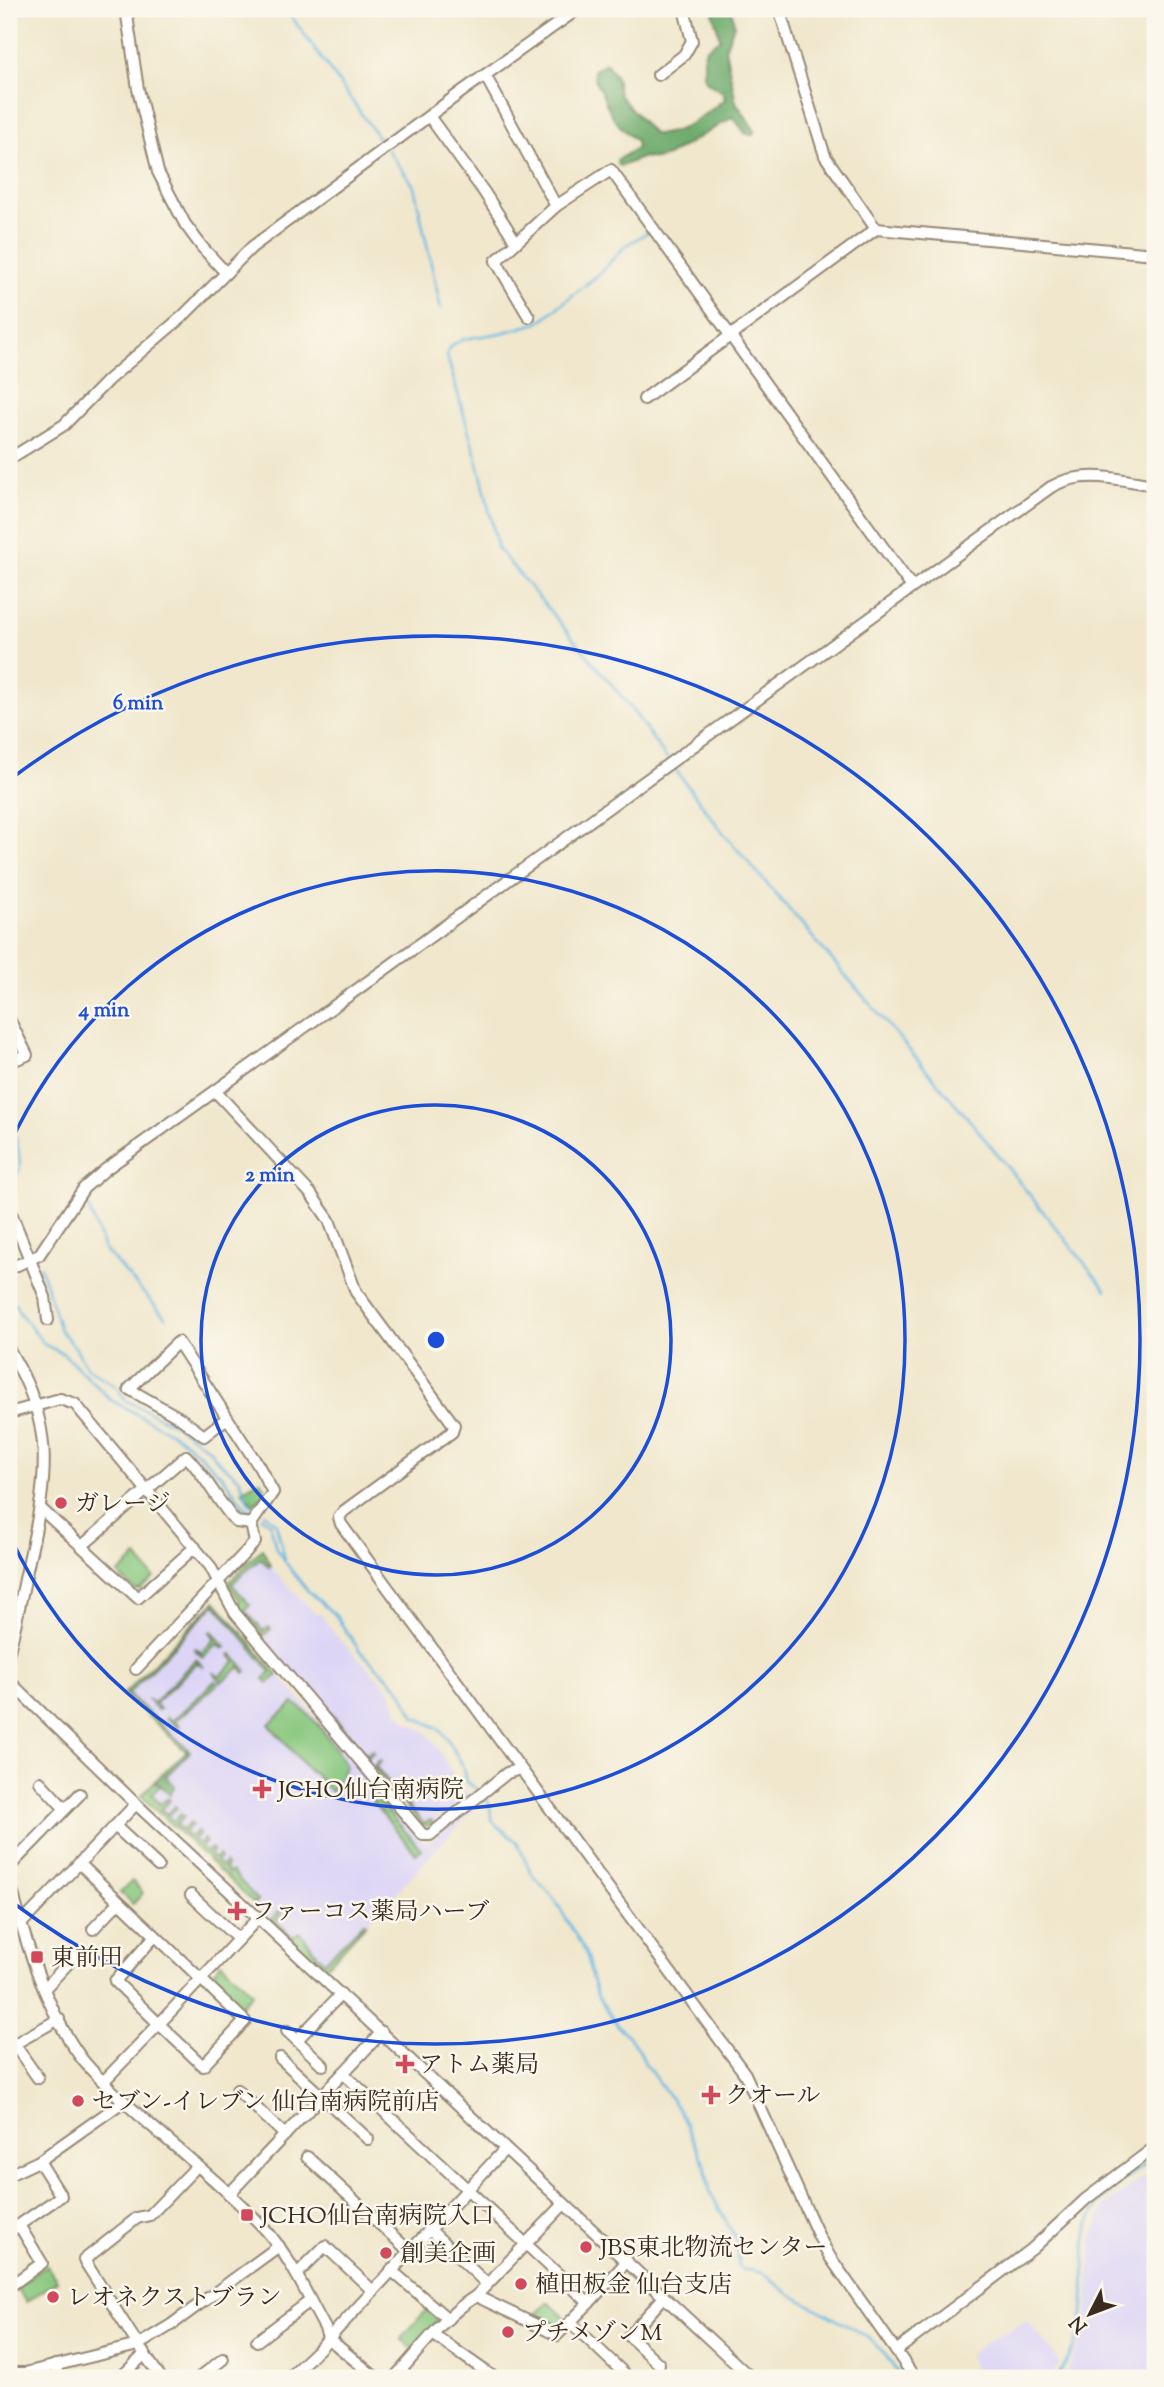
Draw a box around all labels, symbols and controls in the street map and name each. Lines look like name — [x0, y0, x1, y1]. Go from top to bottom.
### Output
text: 6 min — [113, 689, 164, 719]
text: 4 min — [78, 996, 130, 1026]
text: 2 min — [245, 1161, 296, 1191]
centre of rings — [424, 1328, 448, 1352]
place label: ガレージ — [75, 1488, 171, 1522]
marker: ガレージ — [53, 1495, 69, 1511]
place label: JCHO仙台南病院 — [276, 1774, 464, 1808]
marker: JCHO仙台南病院 — [252, 1779, 272, 1799]
place label: ファーコス薬局ハーブ — [251, 1896, 489, 1930]
marker: ファーコス薬局ハーブ — [229, 1903, 245, 1919]
place label: 東前田 — [51, 1942, 123, 1976]
marker: 東前田 — [29, 1949, 45, 1965]
place label: アトム薬局 — [419, 2049, 539, 2083]
marker: アトム薬局 — [397, 2056, 413, 2072]
place label: クオール — [725, 2080, 821, 2114]
place label: セブン-イレブン 仙台南病院前店 — [92, 2086, 439, 2120]
marker: クオール — [703, 2087, 719, 2103]
marker: セブン-イレブン 仙台南病院前店 — [70, 2093, 86, 2109]
place label: JCHO仙台南病院入口 — [259, 2200, 495, 2234]
marker: JCHO仙台南病院入口 — [239, 2207, 255, 2223]
place label: JBS東北物流センター — [598, 2232, 827, 2266]
place label: 創美企画 — [400, 2238, 496, 2272]
marker: JBS東北物流センター — [578, 2239, 594, 2255]
marker: 創美企画 — [378, 2245, 394, 2261]
place label: 植田板金 仙台支店 — [535, 2269, 732, 2303]
marker: 植田板金 仙台支店 — [513, 2276, 529, 2292]
north arrow — [1056, 2278, 1126, 2348]
place label: レオネクストブラン — [67, 2282, 282, 2316]
marker: レオネクストブラン — [45, 2289, 61, 2305]
text: N — [1064, 2309, 1094, 2338]
place label: プチメゾンM — [522, 2317, 662, 2351]
marker: プチメゾンM — [500, 2324, 516, 2340]

